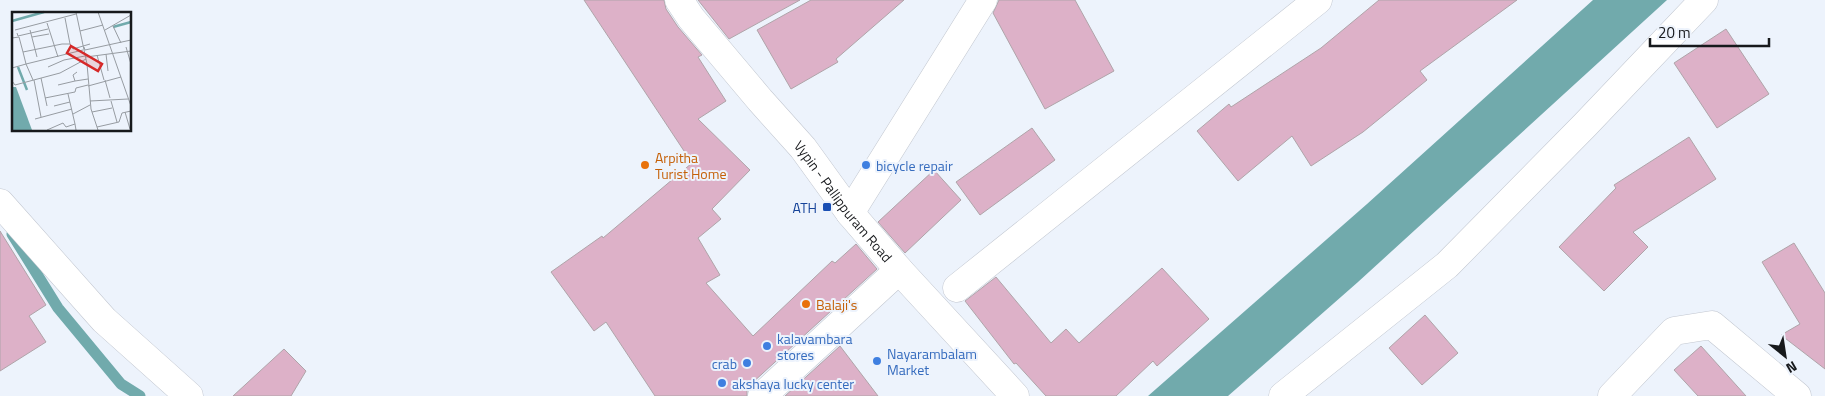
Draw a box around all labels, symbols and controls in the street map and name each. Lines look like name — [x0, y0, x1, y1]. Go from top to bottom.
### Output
inset map — [12, 12, 131, 131]
scale bar — [1650, 15, 1769, 47]
text: 20 m — [1658, 21, 1691, 44]
street label: Vypin - Pallippuram Road — [790, 135, 898, 266]
place label: Arpitha Turist Home — [655, 147, 727, 184]
place label: bicycle repair — [876, 155, 953, 176]
marker: Arpitha Turist Home — [639, 159, 651, 171]
marker: bicycle repair — [860, 159, 872, 171]
place label: ATH — [793, 197, 817, 218]
marker: ATH — [821, 201, 833, 213]
place label: Balaji's — [816, 294, 857, 315]
marker: Balaji's — [800, 298, 812, 310]
place label: kalavambara stores — [777, 328, 852, 365]
north arrow — [1760, 331, 1810, 381]
marker: kalavambara stores — [761, 340, 773, 352]
place label: Nayarambalam Market — [887, 343, 977, 380]
place label: crab — [712, 353, 737, 374]
marker: Nayarambalam Market — [871, 355, 883, 367]
text: N — [1782, 356, 1801, 379]
marker: crab — [741, 357, 753, 369]
place label: akshaya lucky center — [732, 373, 854, 394]
marker: akshaya lucky center — [716, 377, 728, 389]

